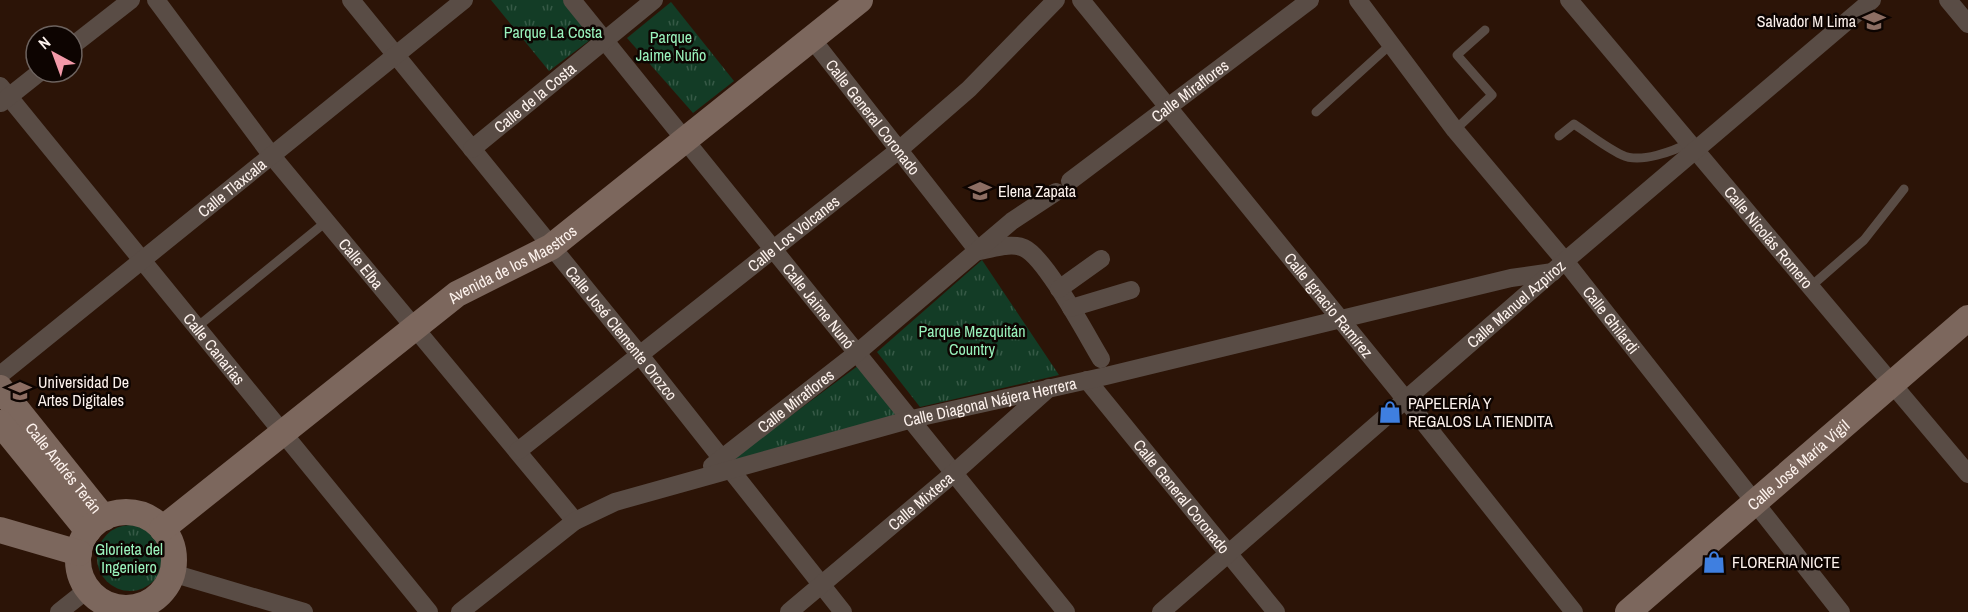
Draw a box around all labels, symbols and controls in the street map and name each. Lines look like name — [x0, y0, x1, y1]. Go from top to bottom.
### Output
school or university icon: Salvador M Lima — [1861, 8, 1887, 34]
place label: Salvador M Lima — [1757, 10, 1857, 32]
park label: Parque La Costa — [504, 21, 603, 43]
north arrow — [24, 24, 84, 84]
park label: Parque Jaime Nuño — [636, 26, 706, 66]
text: N — [33, 31, 55, 54]
street label: Calle General Coronado — [821, 54, 925, 179]
street label: Calle Miraflores — [1146, 54, 1233, 127]
street label: Calle de la Costa — [489, 57, 581, 138]
street label: Calle Tlaxcala — [193, 153, 271, 222]
school or university icon: Elena Zapata — [967, 178, 993, 204]
place label: Elena Zapata — [998, 180, 1077, 202]
street label: Calle Nicolás Romero — [1719, 181, 1818, 293]
street label: Calle Los Volcanes — [743, 190, 844, 277]
street label: Avenida de los Maestros — [442, 220, 581, 309]
street label: Calle Elba — [334, 233, 389, 294]
street label: Calle Ignacio Ramírez — [1279, 248, 1379, 363]
street label: Calle Manuel Azpiroz — [1462, 254, 1570, 353]
street label: Calle Jaime Nunó — [778, 258, 860, 353]
street label: Calle José Clemente Orozco — [560, 261, 682, 405]
street label: Calle Ghilardi — [1578, 281, 1645, 358]
street label: Calle Canarias — [178, 308, 250, 389]
park label: Parque Mezquitán Country — [918, 320, 1026, 360]
street label: Calle Miraflores — [753, 364, 839, 438]
place label: Universidad De Artes Digitales — [37, 371, 129, 411]
street label: Calle Diagonal Nájera Herrera — [901, 372, 1079, 432]
school or university icon: Universidad De Artes Digitales — [7, 378, 33, 404]
place label: PAPELERÍA Y REGALOS LA TIENDITA — [1408, 392, 1553, 432]
shop icon: PAPELERÍA Y REGALOS LA TIENDITA — [1377, 399, 1403, 425]
street label: Calle José María Vigil — [1743, 415, 1854, 515]
street label: Calle Andrés Terán — [21, 418, 107, 518]
street label: Calle General Coronado — [1129, 434, 1235, 558]
street label: Calle Mixteca — [883, 467, 959, 535]
park label: Glorieta del Ingeniero — [95, 538, 163, 578]
shop icon: FLORERIA NICTE — [1701, 549, 1727, 575]
place label: FLORERIA NICTE — [1732, 551, 1840, 573]

